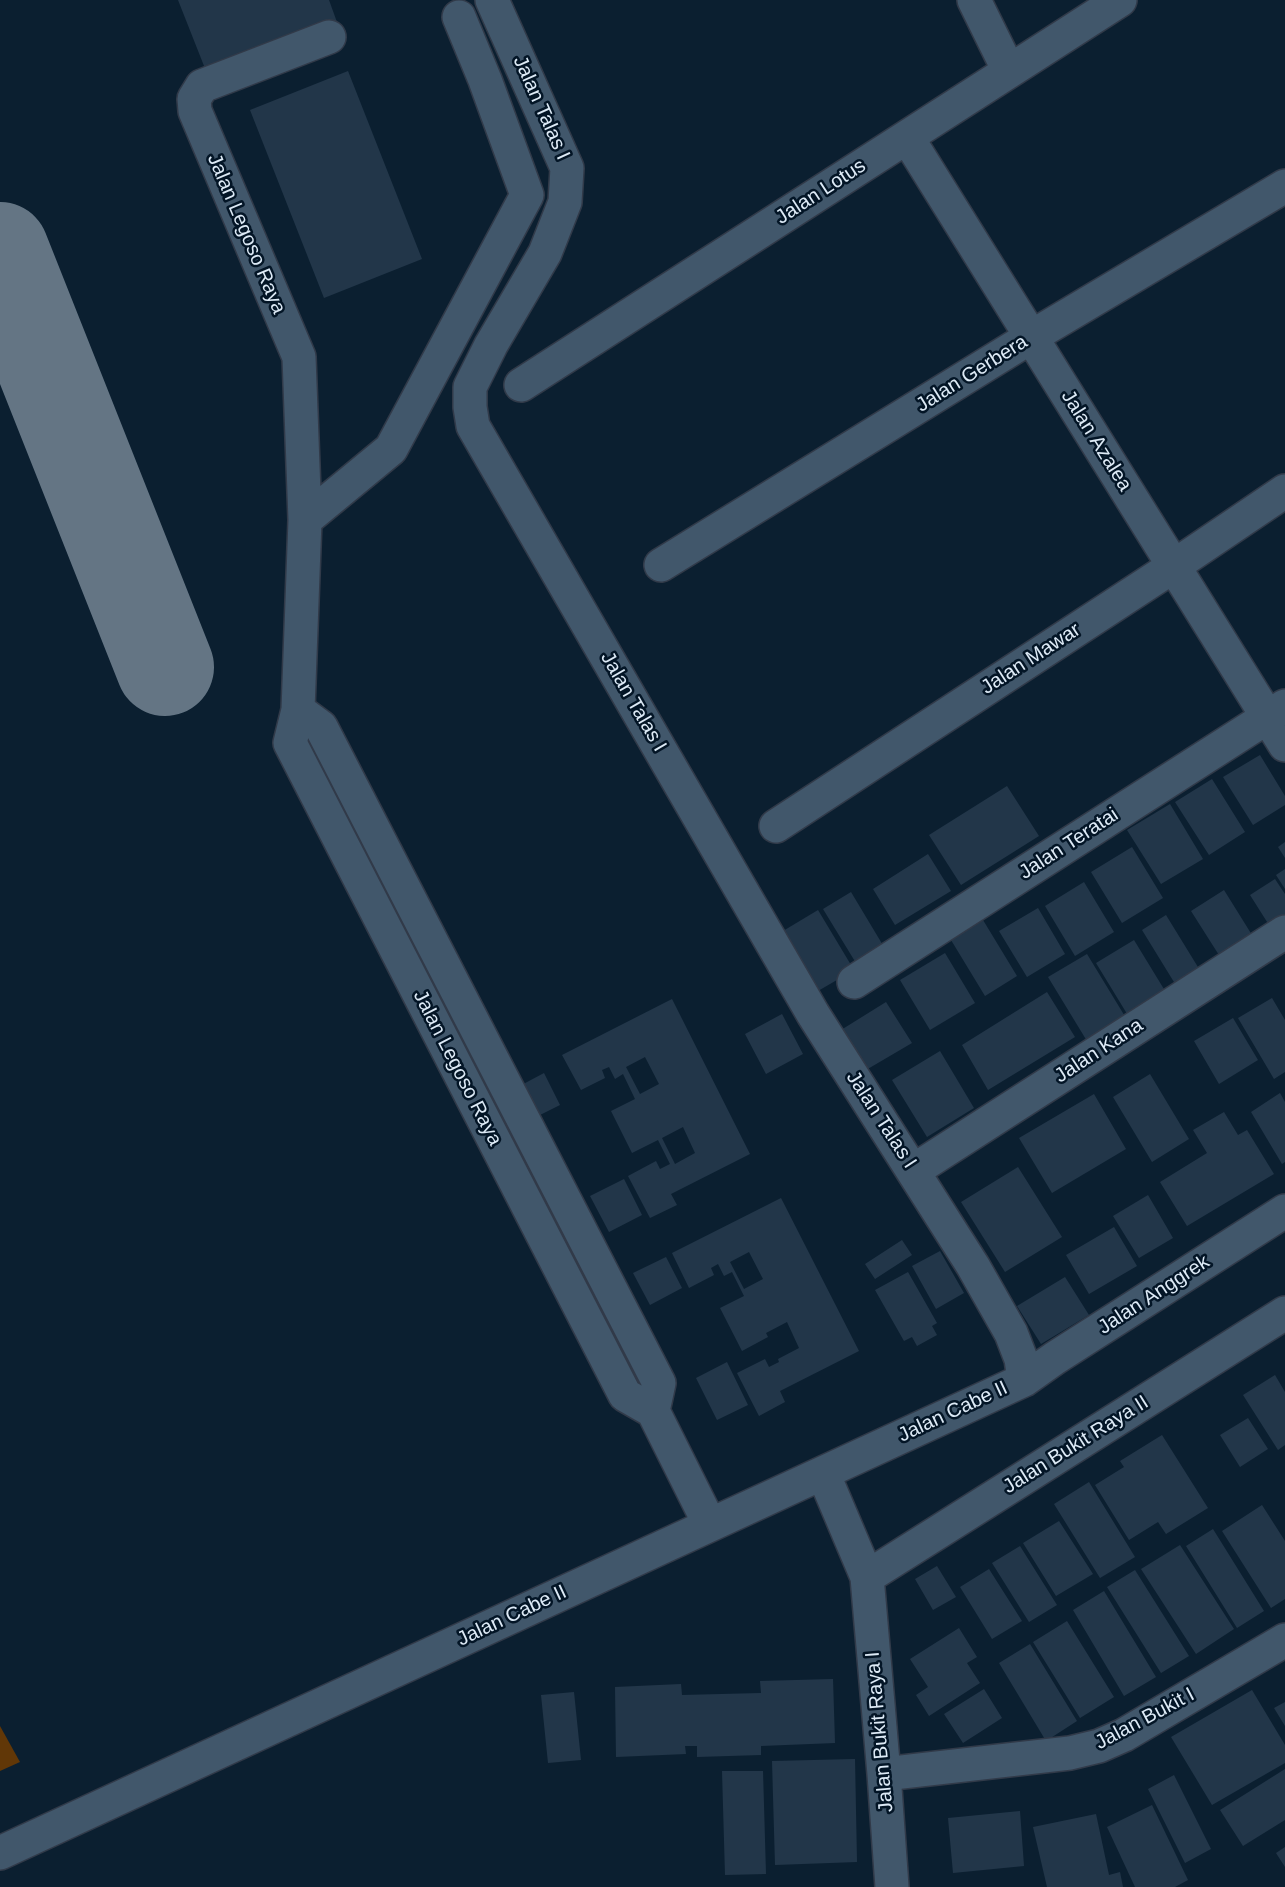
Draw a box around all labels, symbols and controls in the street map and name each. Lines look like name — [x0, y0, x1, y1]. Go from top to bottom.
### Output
street label: Jalan Talas I — [507, 52, 575, 164]
street label: Jalan Legoso Raya — [202, 151, 290, 317]
street label: Jalan Lotus — [772, 154, 870, 230]
street label: Jalan Gerbera — [912, 330, 1032, 418]
street label: Jalan Azalea — [1055, 386, 1137, 496]
street label: Jalan Mawar — [977, 618, 1085, 700]
street label: Jalan Talas I — [595, 648, 671, 756]
street label: Jalan Teratai — [1015, 803, 1123, 885]
street label: Jalan Legoso Raya — [407, 986, 507, 1150]
street label: Jalan Kana — [1050, 1014, 1148, 1088]
street label: Jalan Talas I — [841, 1067, 921, 1173]
street label: Jalan Anggrek — [1094, 1250, 1214, 1340]
street label: Jalan Cabe II — [895, 1376, 1011, 1448]
street label: Jalan Bukit Raya II — [999, 1391, 1153, 1499]
street label: Jalan Cabe II — [454, 1580, 570, 1652]
street label: Jalan Bukit Raya I — [861, 1651, 899, 1813]
street label: Jalan Bukit I — [1091, 1683, 1199, 1755]

